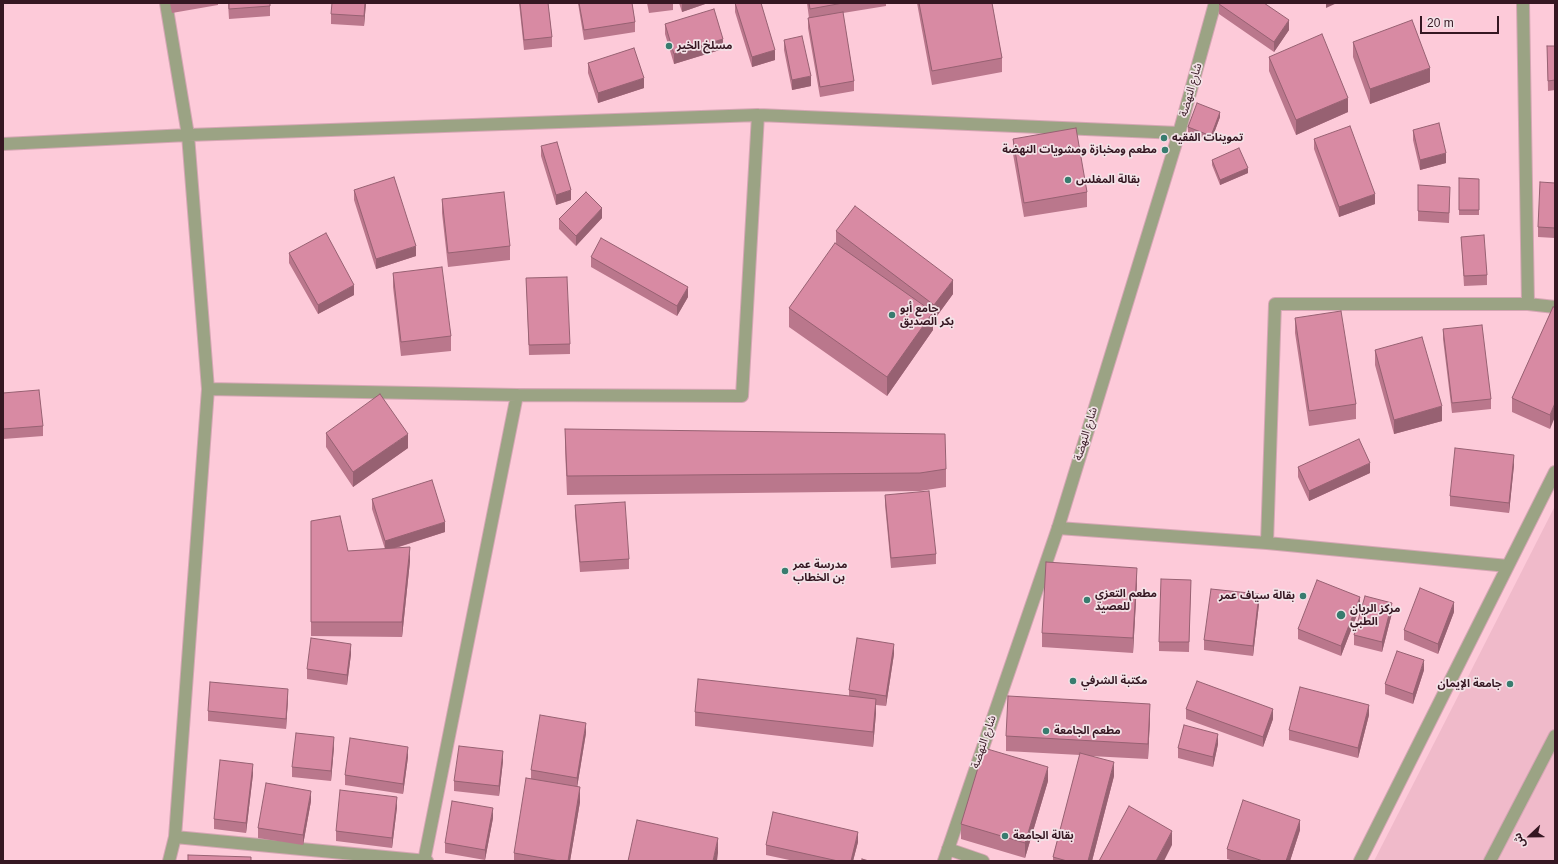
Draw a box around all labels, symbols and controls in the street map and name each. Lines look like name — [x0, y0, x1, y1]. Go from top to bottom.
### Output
scale bar — [1422, 8, 1501, 34]
text: 20 m — [1427, 16, 1454, 30]
place label: مسلخ الخير — [677, 39, 732, 53]
marker: مسلخ الخير — [664, 41, 674, 51]
street label: شارع النهضة — [1177, 62, 1205, 118]
place label: تموينات الفقيه — [1172, 131, 1243, 145]
marker: تموينات الفقيه — [1159, 133, 1169, 143]
place label: مطعم ومخبازة ومشويات النهضة — [1002, 143, 1157, 157]
marker: مطعم ومخبازة ومشويات النهضة — [1160, 145, 1170, 155]
place label: بقالة المغلس — [1076, 173, 1140, 187]
marker: بقالة المغلس — [1063, 175, 1073, 185]
place label: جامع أبو بكر الصديق — [900, 302, 954, 328]
marker: جامع أبو بكر الصديق — [887, 310, 897, 320]
street label: شارع النهضة — [1072, 406, 1100, 462]
place label: مدرسة عمر بن الخطاب — [793, 558, 847, 584]
marker: مدرسة عمر بن الخطاب — [780, 566, 790, 576]
place label: مطعم التعزي للعصيد — [1095, 587, 1157, 613]
place label: بقالة سياف عمر — [1219, 589, 1295, 603]
marker: بقالة سياف عمر — [1298, 591, 1308, 601]
marker: مطعم التعزي للعصيد — [1082, 595, 1092, 605]
place label: مركز الريان الطبي — [1350, 602, 1400, 628]
marker: مركز الريان الطبي — [1335, 609, 1347, 621]
place label: مكتبة الشرفي — [1081, 674, 1147, 688]
marker: مكتبة الشرفي — [1068, 676, 1078, 686]
place label: جامعة الإيمان — [1438, 677, 1502, 691]
marker: جامعة الإيمان — [1505, 679, 1515, 689]
street label: شارع النهضة — [969, 714, 999, 770]
place label: مطعم الجامعة — [1054, 724, 1121, 738]
marker: مطعم الجامعة — [1041, 726, 1051, 736]
north arrow — [1510, 816, 1550, 856]
place label: بقالة الجامعة — [1013, 829, 1074, 843]
marker: بقالة الجامعة — [1000, 831, 1010, 841]
text: ش — [1510, 831, 1527, 850]

